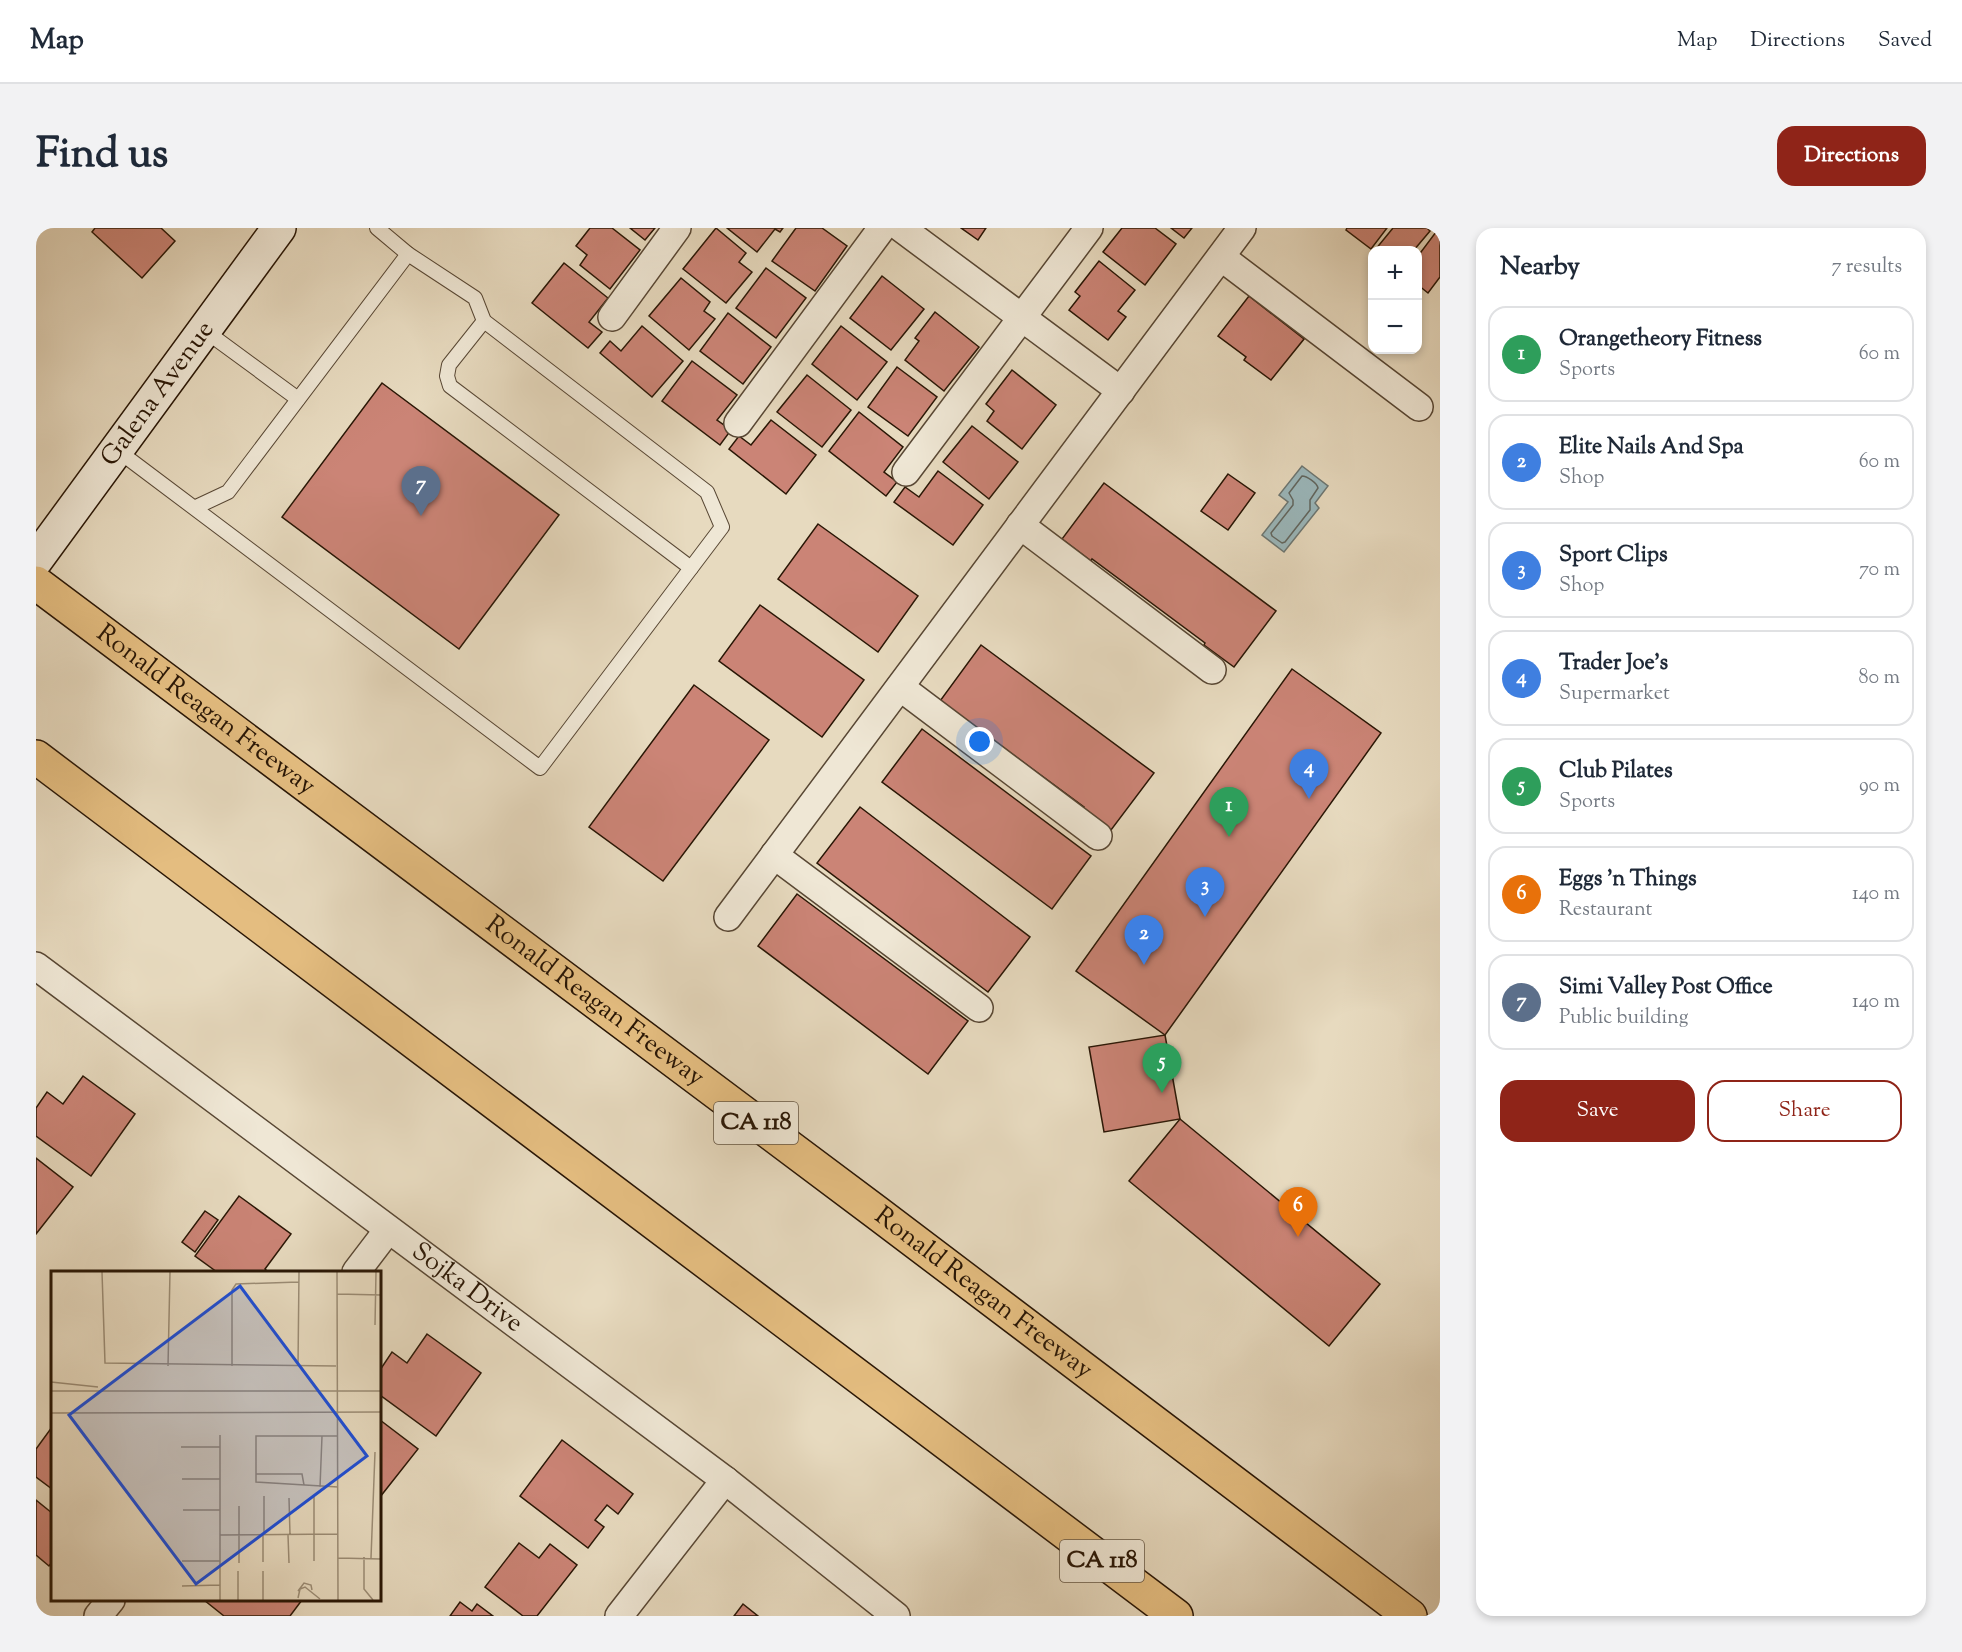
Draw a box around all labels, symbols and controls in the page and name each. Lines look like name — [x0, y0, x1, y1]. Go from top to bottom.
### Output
text: Map — [30, 21, 84, 61]
text: Map — [1677, 26, 1717, 56]
text: Directions — [1750, 26, 1845, 56]
text: Saved — [1878, 26, 1932, 56]
text: Find us — [36, 126, 168, 186]
button: Directions — [1777, 126, 1926, 186]
map controls — [1368, 246, 1422, 354]
button: + — [1368, 246, 1422, 300]
text: Nearby — [1500, 249, 1580, 286]
text: 7 results — [1831, 253, 1902, 282]
button: − — [1368, 300, 1422, 354]
street label: Galena Avenue — [92, 313, 223, 474]
text: Orangetheory Fitness — [1559, 324, 1762, 356]
text: 1 — [1518, 340, 1525, 369]
text: 60 m — [1859, 340, 1900, 369]
text: Sports — [1559, 356, 1615, 385]
text: Elite Nails And Spa — [1559, 432, 1744, 464]
text: 2 — [1517, 448, 1526, 477]
text: 60 m — [1859, 448, 1900, 477]
text: Shop — [1559, 464, 1604, 493]
pin: 7 — [402, 466, 440, 516]
text: Sport Clips — [1559, 540, 1668, 572]
text: 3 — [1517, 556, 1526, 585]
text: 70 m — [1859, 556, 1900, 585]
text: Shop — [1559, 572, 1604, 601]
street label: Ronald Reagan Freeway — [88, 616, 323, 805]
text: Trader Joe's — [1559, 648, 1668, 680]
text: 4 — [1516, 664, 1527, 693]
text: 80 m — [1859, 664, 1900, 693]
text: Supermarket — [1559, 680, 1670, 709]
your location — [965, 727, 994, 756]
pin: 4 — [1290, 750, 1328, 799]
text: Club Pilates — [1559, 756, 1673, 788]
text: 5 — [1518, 772, 1525, 801]
text: 90 m — [1859, 772, 1900, 801]
pin: 1 — [1210, 788, 1248, 837]
text: Sports — [1559, 788, 1615, 817]
text: Eggs 'n Things — [1559, 864, 1697, 896]
pin: 3 — [1186, 868, 1224, 917]
text: 6 — [1517, 880, 1526, 909]
text: 140 m — [1852, 880, 1900, 909]
text: Restaurant — [1559, 896, 1652, 925]
street label: Ronald Reagan Freeway — [477, 907, 712, 1096]
pin: 2 — [1124, 916, 1164, 965]
text: Simi Valley Post Office — [1559, 972, 1773, 1004]
text: 7 — [1516, 988, 1527, 1017]
text: 140 m — [1852, 988, 1900, 1017]
text: Public building — [1559, 1004, 1689, 1033]
pin: 5 — [1142, 1044, 1182, 1093]
button: Save — [1500, 1080, 1695, 1142]
button: Share — [1707, 1080, 1902, 1142]
road number: CA 118 — [714, 1102, 798, 1144]
pin: 6 — [1278, 1188, 1318, 1237]
street label: Ronald Reagan Freeway — [866, 1198, 1101, 1388]
street label: Sojka Drive — [404, 1234, 531, 1342]
inset map — [51, 1271, 381, 1601]
road number: CA 118 — [1060, 1540, 1144, 1582]

